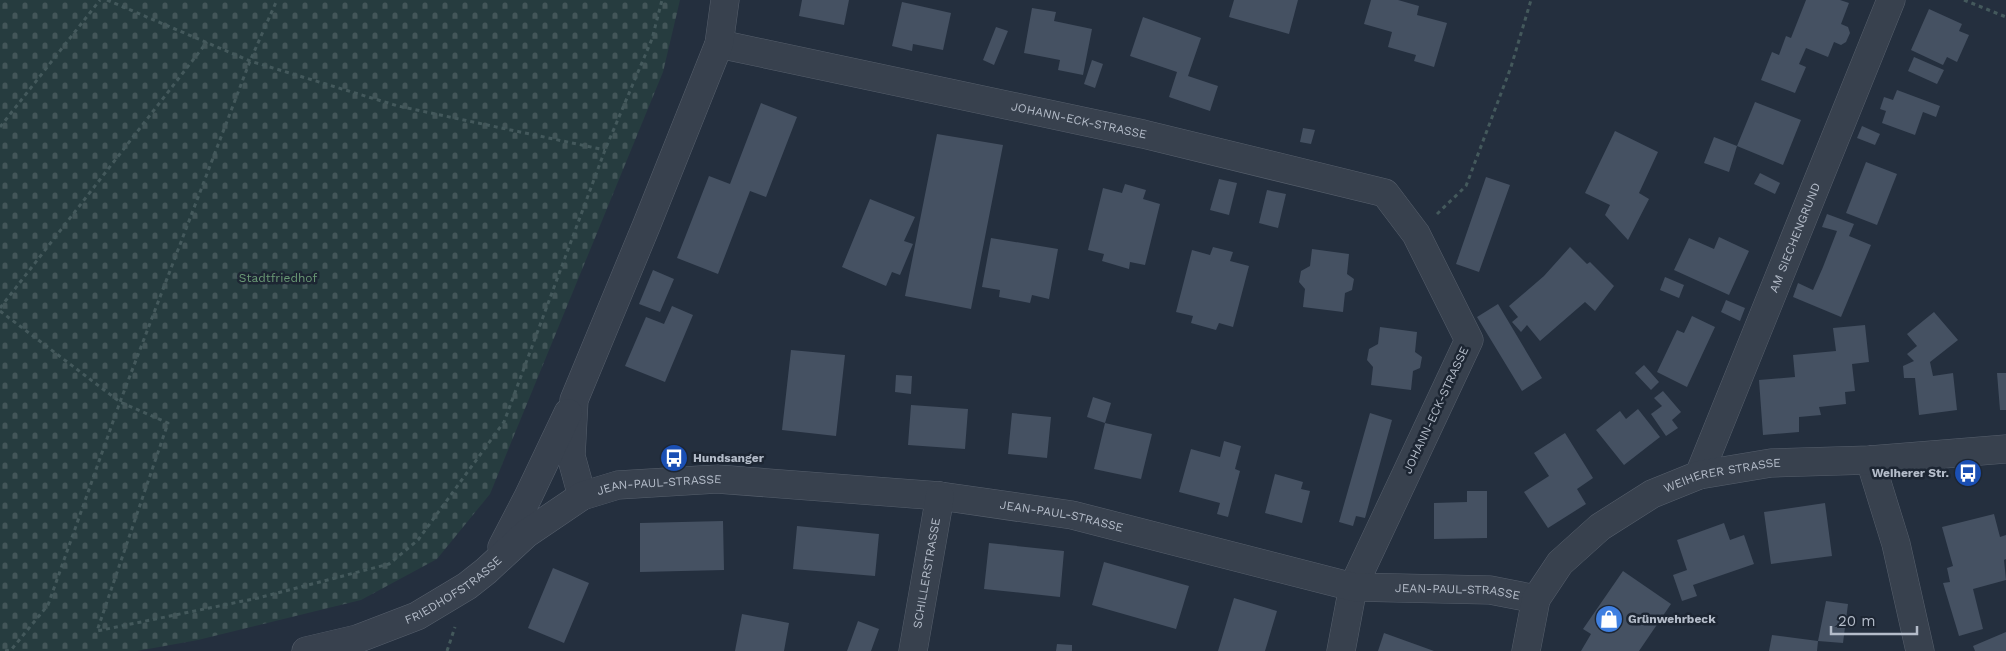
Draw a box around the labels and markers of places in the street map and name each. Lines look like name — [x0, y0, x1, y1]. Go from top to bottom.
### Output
bus stop icon: Hundsanger — [659, 443, 689, 473]
place label: Hundsanger — [693, 451, 765, 465]
bus stop icon: Weiherer Str. — [1953, 458, 1983, 488]
place label: Weiherer Str. — [1872, 466, 1949, 480]
shop icon: Grünwehrbeck — [1594, 604, 1624, 634]
place label: Grünwehrbeck — [1628, 612, 1716, 626]

